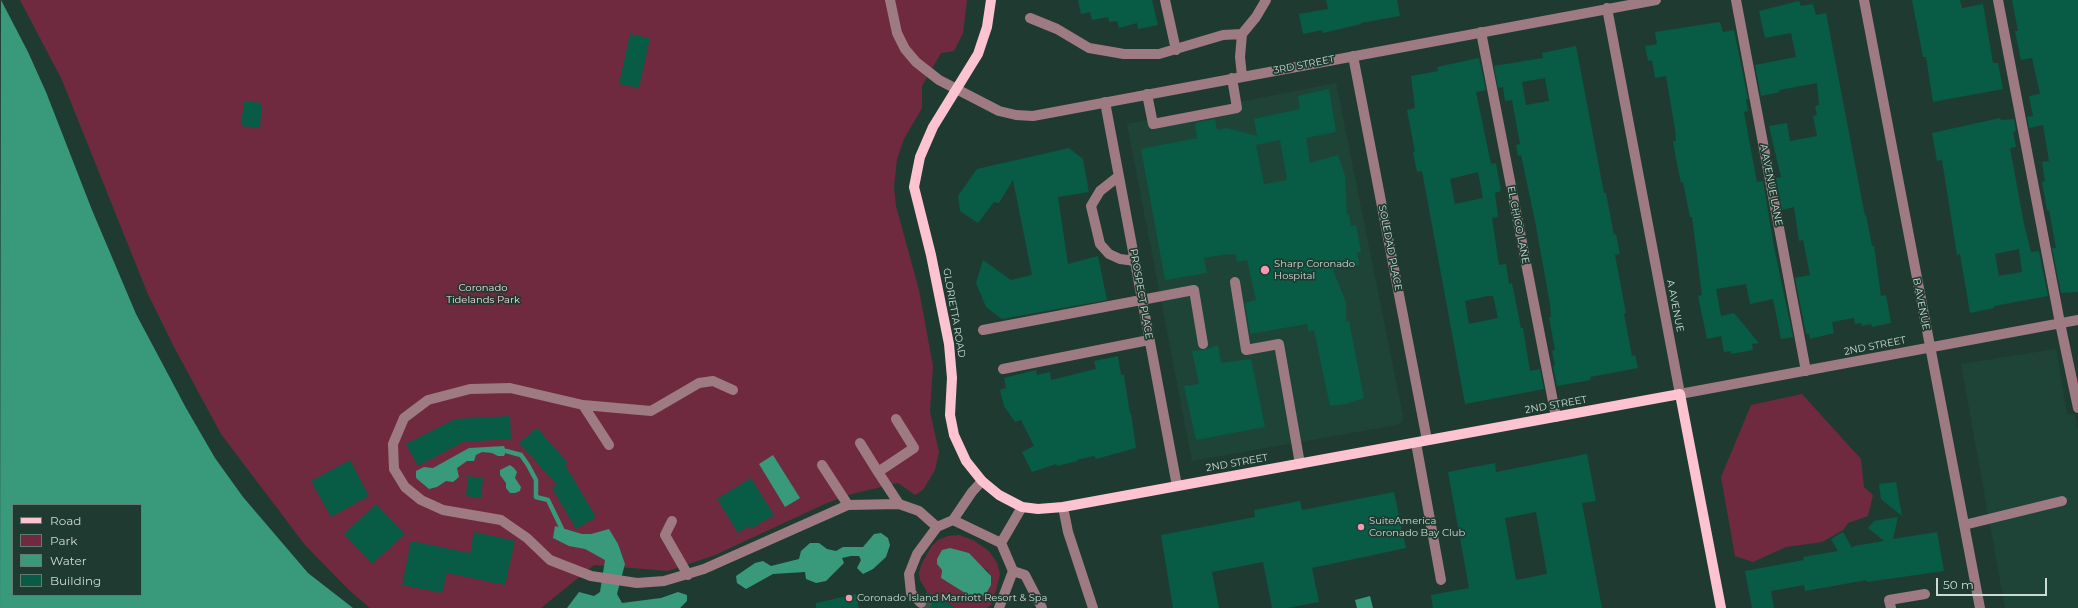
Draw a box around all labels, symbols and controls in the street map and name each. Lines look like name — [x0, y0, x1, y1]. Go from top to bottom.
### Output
street label: 3RD STREET — [1272, 53, 1336, 77]
street label: A AVENUE LANE — [1757, 143, 1785, 227]
street label: EL CHICO LANE — [1505, 185, 1531, 265]
street label: SOLEDAD PLACE — [1376, 204, 1404, 292]
street label: PROSPECT PLACE — [1127, 248, 1155, 340]
place label: Sharp Coronado Hospital — [1274, 258, 1355, 282]
marker: Sharp Coronado Hospital — [1259, 264, 1271, 276]
street label: GLORIETTA ROAD — [940, 267, 968, 359]
street label: B AVENUE — [1910, 277, 1932, 331]
street label: A AVENUE — [1664, 279, 1686, 333]
park label: Coronado Tidelands Park — [446, 282, 520, 306]
street label: 2ND STREET — [1843, 334, 1907, 358]
street label: 2ND STREET — [1524, 394, 1588, 416]
street label: 2ND STREET — [1205, 452, 1269, 474]
legend — [12, 504, 142, 596]
text: Road — [50, 513, 81, 528]
place label: SuiteAmerica Coronado Bay Club — [1369, 515, 1465, 538]
marker: SuiteAmerica Coronado Bay Club — [1356, 522, 1366, 532]
text: Park — [50, 533, 77, 548]
text: Water — [50, 553, 86, 568]
scale bar — [1938, 570, 2049, 596]
text: Building — [50, 573, 101, 588]
text: 50 m — [1943, 577, 1974, 592]
place label: Coronado Island Marriott Resort & Spa — [857, 592, 1048, 604]
marker: Coronado Island Marriott Resort & Spa — [844, 593, 854, 603]

